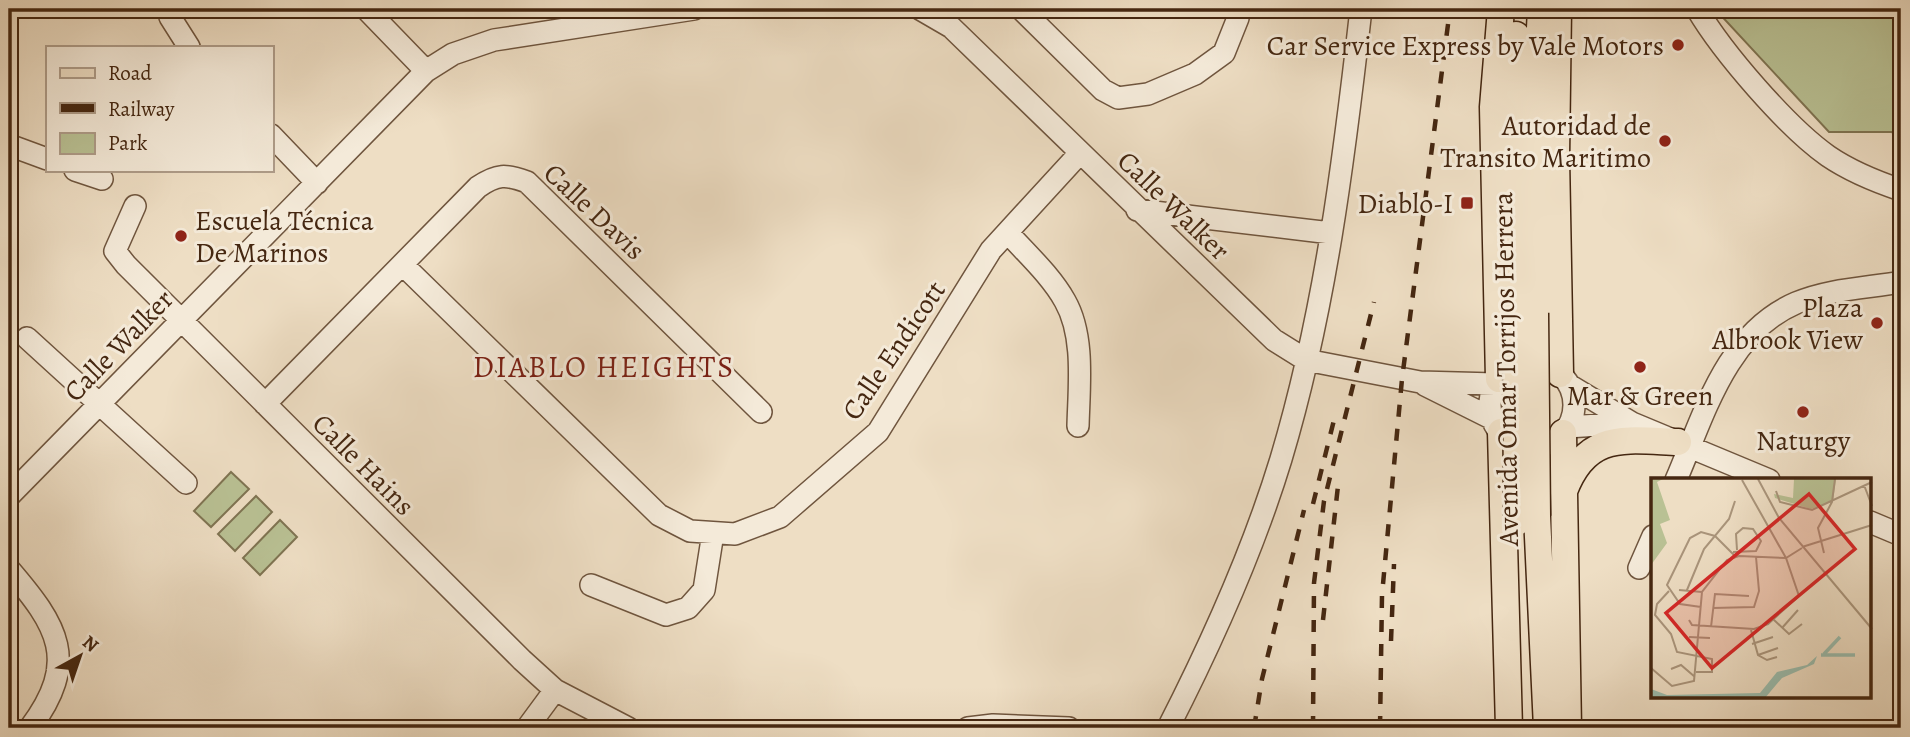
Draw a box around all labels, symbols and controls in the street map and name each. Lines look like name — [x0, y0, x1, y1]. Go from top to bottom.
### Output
place label: Car Service Express by Vale Motors — [1267, 27, 1664, 65]
marker: Car Service Express by Vale Motors — [1670, 37, 1686, 53]
legend — [46, 46, 273, 172]
text: Road — [108, 59, 152, 87]
text: Railway — [108, 95, 175, 123]
place label: Autoridad de Transito Maritimo — [1440, 107, 1651, 177]
text: Park — [108, 129, 148, 157]
marker: Autoridad de Transito Maritimo — [1657, 133, 1673, 149]
street label: Calle Walker — [1109, 142, 1238, 269]
street label: Calle Davis — [535, 155, 653, 269]
place label: Diablo-I — [1357, 185, 1453, 223]
street label: Avenida Omar Torrijos Herrera — [1484, 192, 1528, 547]
marker: Diablo-I — [1459, 195, 1475, 211]
place label: Escuela Técnica De Marinos — [195, 202, 374, 272]
marker: Escuela Técnica De Marinos — [173, 228, 189, 244]
street label: Calle Endicott — [833, 274, 954, 428]
street label: Calle Walker — [55, 281, 182, 410]
place label: Plaza Albrook View — [1711, 289, 1863, 359]
marker: Plaza Albrook View — [1869, 315, 1885, 331]
district label: DIABLO HEIGHTS — [473, 347, 735, 387]
marker: Mar & Green — [1632, 359, 1648, 375]
place label: Mar & Green — [1567, 377, 1713, 415]
marker: Naturgy — [1795, 404, 1811, 420]
street label: Calle Hains — [304, 405, 423, 524]
place label: Naturgy — [1756, 422, 1851, 460]
inset map — [1651, 478, 1871, 698]
north arrow — [46, 622, 116, 692]
text: N — [77, 629, 104, 658]

